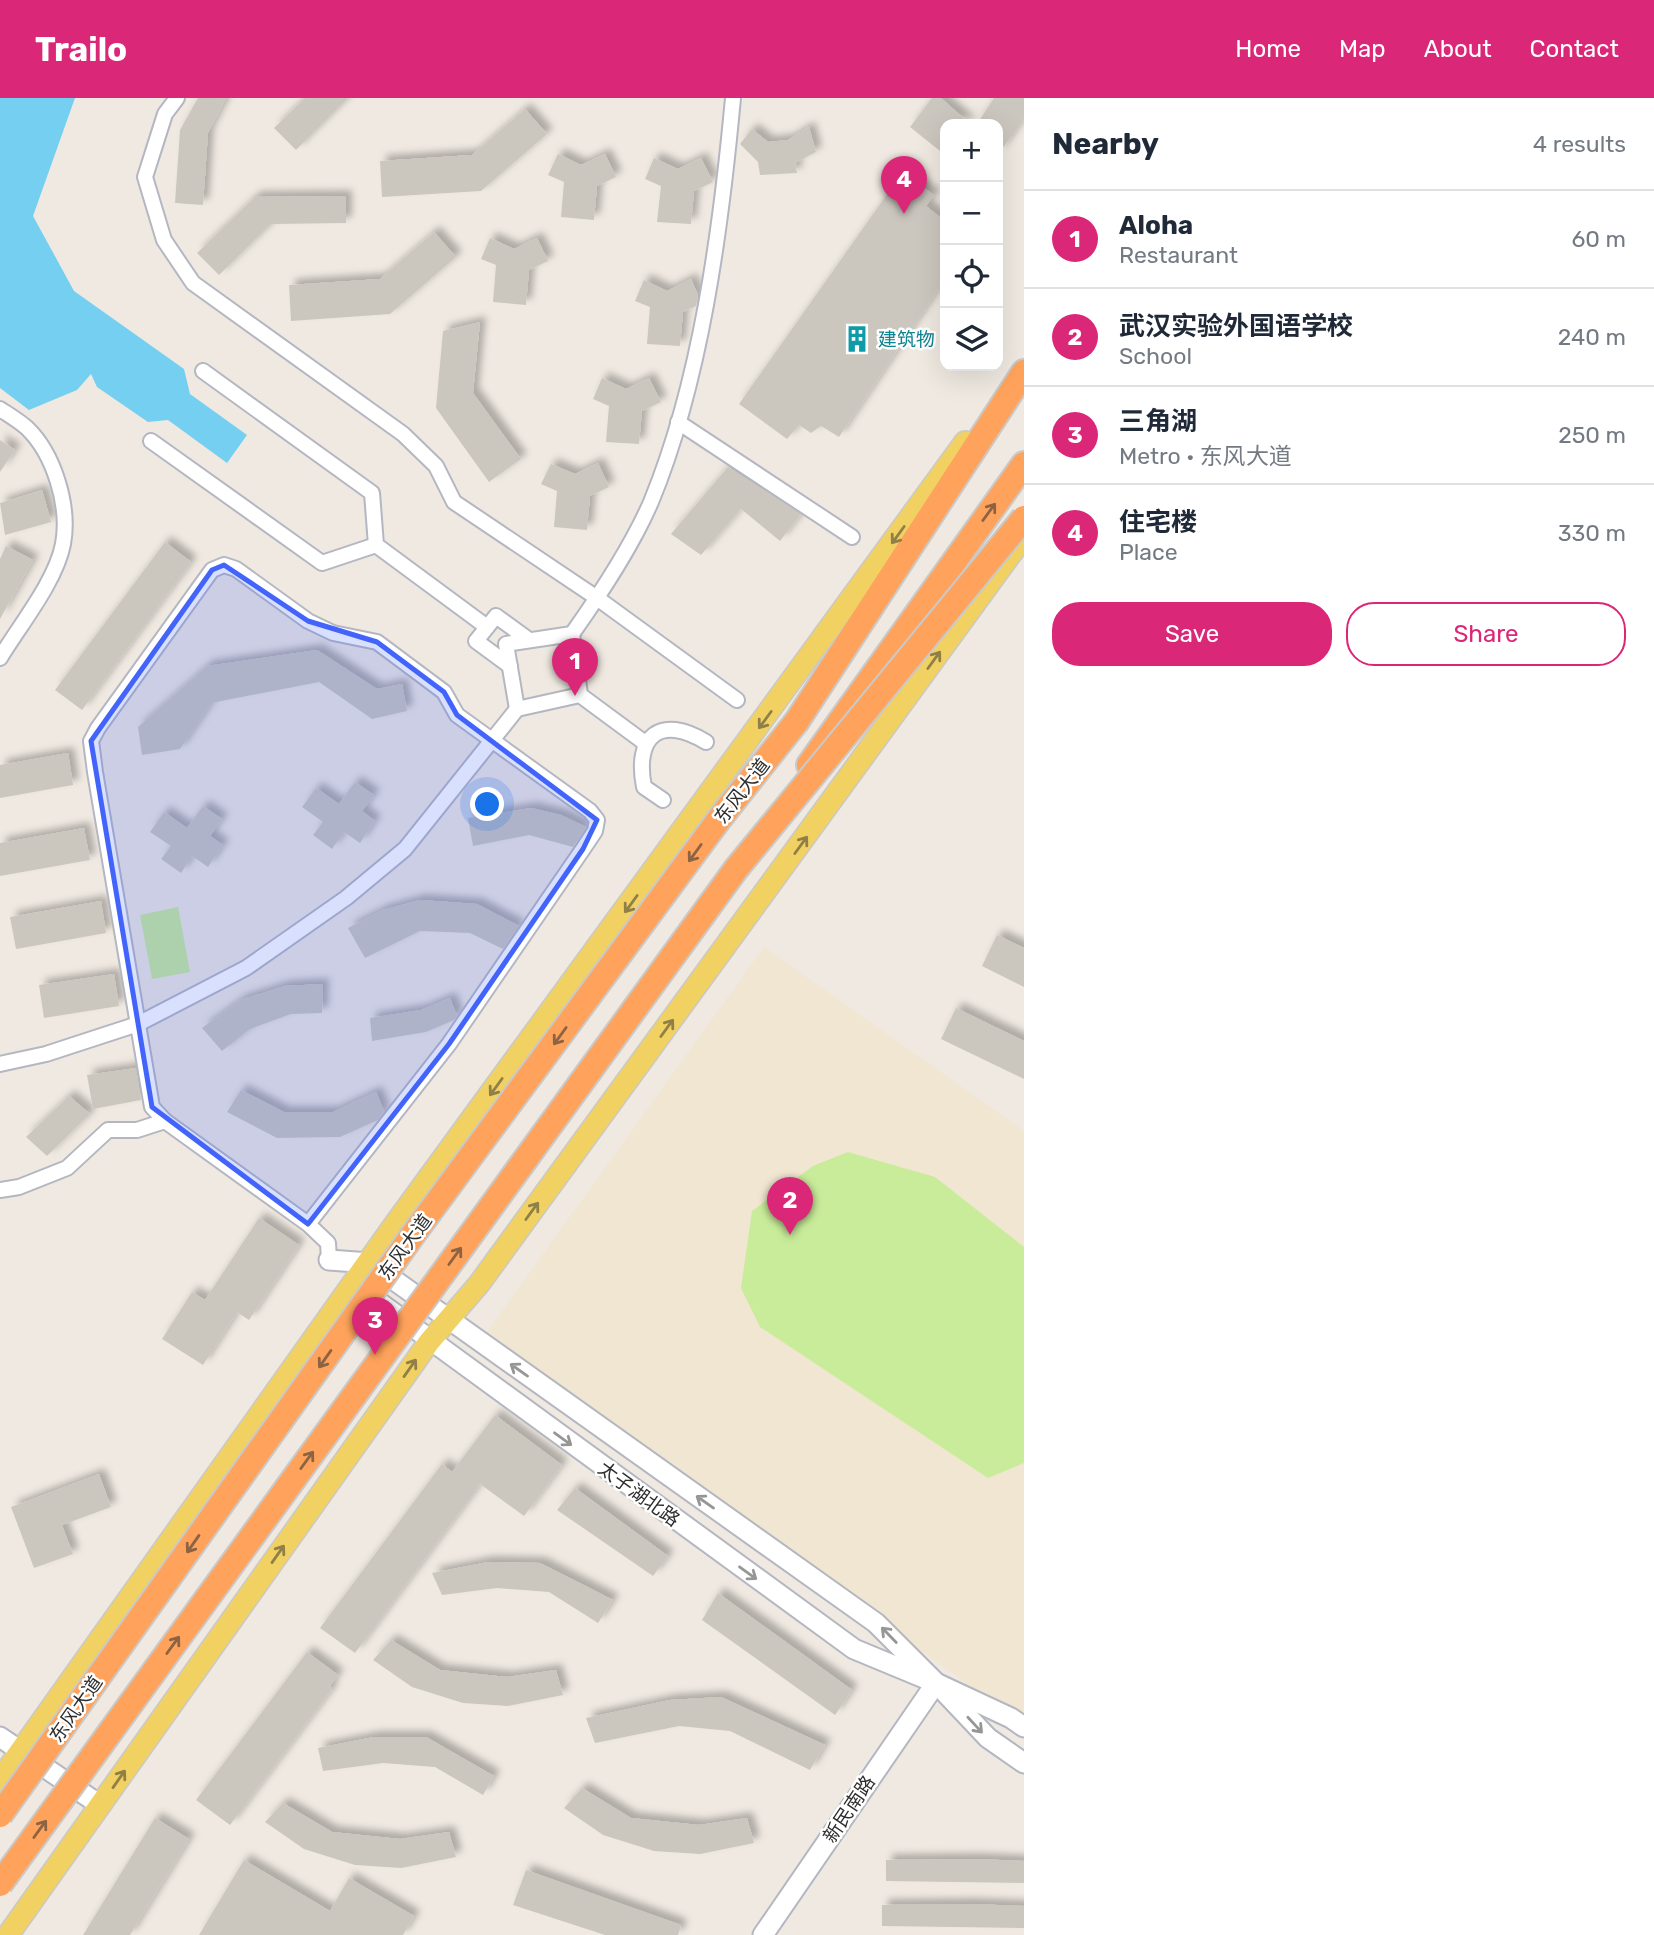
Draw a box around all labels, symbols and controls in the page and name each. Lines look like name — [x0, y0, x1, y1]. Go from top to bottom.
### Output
text: Trailo — [35, 30, 127, 69]
text: Home — [1235, 35, 1301, 63]
text: Map — [1339, 35, 1386, 63]
text: About — [1424, 35, 1492, 63]
text: Contact — [1530, 35, 1619, 63]
map controls — [940, 119, 1003, 371]
button: + — [940, 119, 1003, 182]
text: Nearby — [1052, 126, 1159, 162]
text: 4 results — [1533, 130, 1626, 158]
pin: 4 — [881, 156, 927, 214]
button: − — [940, 182, 1003, 245]
text: Aloha — [1119, 210, 1193, 241]
text: 1 — [1069, 225, 1081, 253]
text: 60 m — [1571, 225, 1626, 253]
text: Restaurant — [1119, 241, 1238, 269]
button: locate — [940, 245, 1003, 308]
button: layers — [940, 308, 1003, 371]
text: 武汉实验外国语学校 — [1119, 311, 1353, 342]
text: 2 — [1068, 323, 1082, 351]
text: 240 m — [1558, 323, 1626, 351]
building icon: 建筑物 — [842, 324, 872, 354]
place label: 建筑物 — [878, 328, 935, 351]
text: School — [1119, 342, 1192, 370]
text: 三角湖 — [1119, 406, 1197, 437]
text: 3 — [1067, 421, 1083, 449]
text: 250 m — [1558, 421, 1626, 449]
text: Metro · 东风大道 — [1119, 442, 1292, 470]
one-way arrow — [982, 503, 996, 522]
text: 住宅楼 — [1119, 507, 1197, 538]
text: 4 — [1067, 519, 1083, 547]
text: 330 m — [1558, 519, 1626, 547]
one-way arrow — [891, 525, 905, 544]
text: Place — [1119, 538, 1178, 566]
button: Save — [1052, 602, 1332, 666]
button: Share — [1346, 602, 1626, 666]
pin: 1 — [552, 638, 598, 696]
one-way arrow — [927, 651, 941, 670]
one-way arrow — [758, 710, 772, 729]
street label: 东风大道 — [710, 754, 774, 828]
your location — [470, 787, 504, 821]
one-way arrow — [794, 836, 808, 855]
one-way arrow — [687, 843, 702, 862]
one-way arrow — [624, 894, 638, 913]
one-way arrow — [659, 1019, 674, 1038]
one-way arrow — [552, 1026, 567, 1045]
one-way arrow — [489, 1077, 504, 1096]
pin: 2 — [767, 1177, 813, 1235]
one-way arrow — [524, 1202, 539, 1221]
street label: 东风大道 — [373, 1209, 437, 1285]
one-way arrow — [447, 1248, 462, 1266]
pin: 3 — [352, 1297, 398, 1355]
one-way arrow — [318, 1349, 332, 1368]
one-way arrow — [403, 1359, 417, 1378]
one-way arrow — [510, 1363, 529, 1377]
one-way arrow — [553, 1432, 572, 1446]
one-way arrow — [299, 1451, 314, 1470]
street label: 太子湖北路 — [594, 1457, 684, 1531]
one-way arrow — [696, 1495, 715, 1509]
one-way arrow — [186, 1534, 200, 1553]
one-way arrow — [271, 1545, 286, 1564]
one-way arrow — [738, 1565, 757, 1580]
one-way arrow — [880, 1627, 897, 1644]
one-way arrow — [165, 1635, 180, 1654]
street label: 东风大道 — [45, 1671, 107, 1747]
one-way arrow — [966, 1716, 983, 1733]
one-way arrow — [112, 1770, 126, 1789]
street label: 新民南路 — [818, 1771, 880, 1847]
one-way arrow — [33, 1820, 47, 1839]

